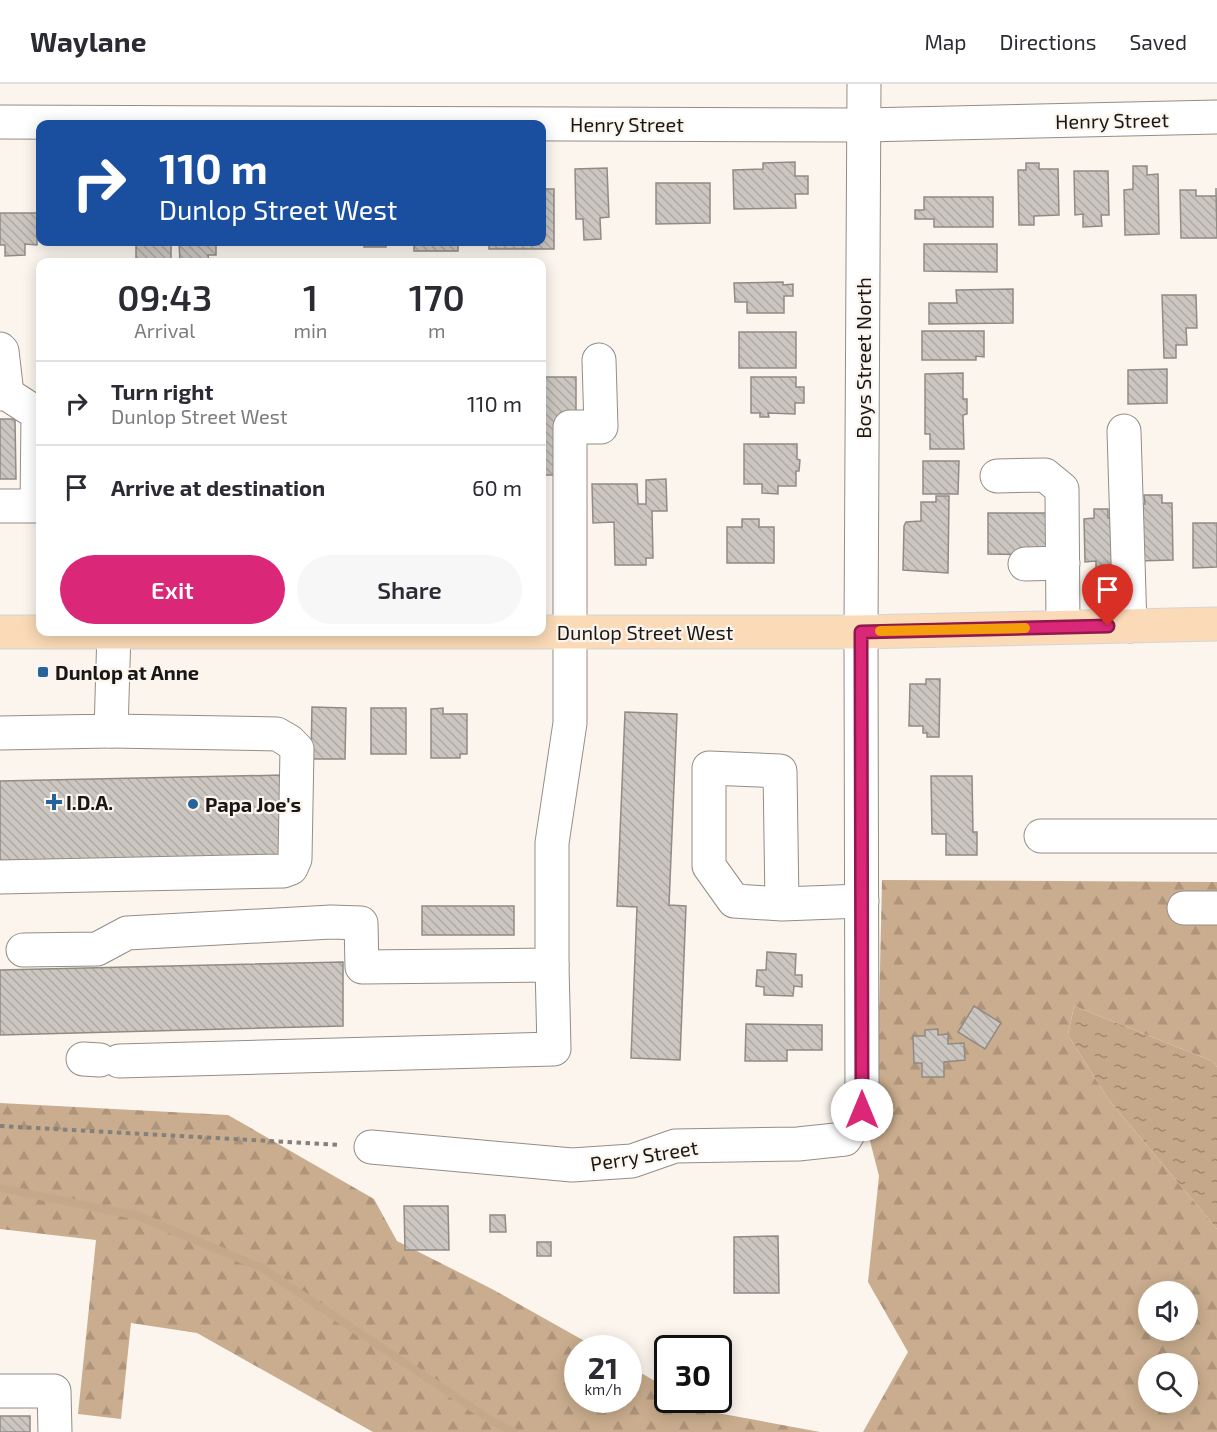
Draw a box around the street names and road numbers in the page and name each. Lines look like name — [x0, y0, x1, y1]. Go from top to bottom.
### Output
street label: Henry Street — [1055, 107, 1170, 133]
street label: Henry Street — [570, 112, 684, 136]
street label: Boys Street North — [851, 277, 875, 439]
street label: Dunlop Street West — [557, 620, 734, 644]
street label: Perry Street — [588, 1135, 700, 1175]

